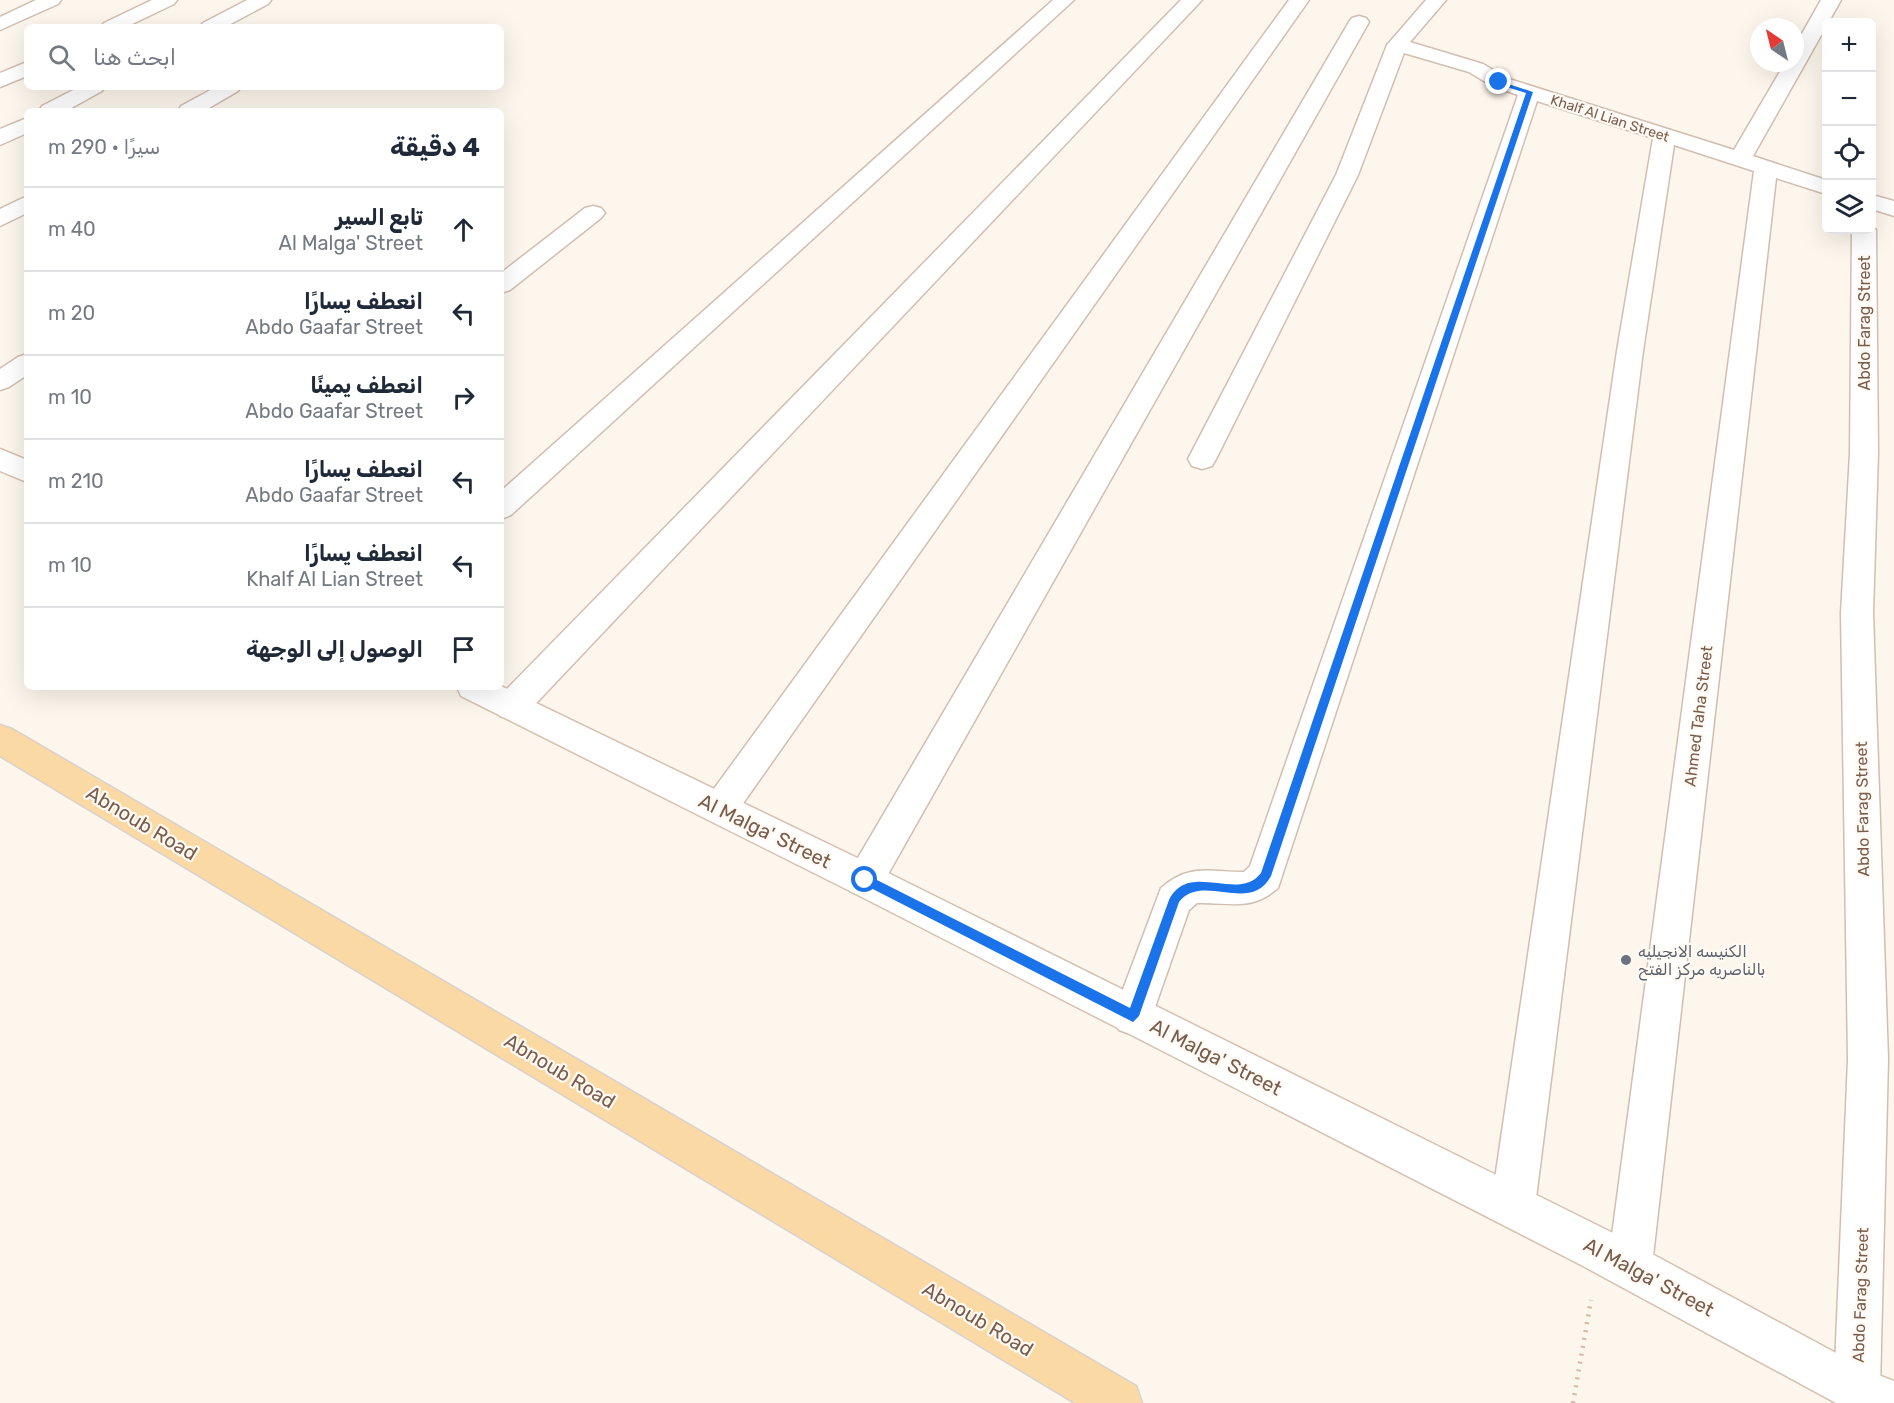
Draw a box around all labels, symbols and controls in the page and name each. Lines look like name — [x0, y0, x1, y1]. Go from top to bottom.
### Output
north arrow — [1750, 18, 1804, 72]
map controls — [1822, 18, 1876, 234]
button: + — [1822, 18, 1876, 72]
search box — [24, 24, 504, 90]
icon: search — [45, 41, 78, 74]
text: ابحث هنا — [93, 44, 176, 71]
route end — [1485, 68, 1511, 94]
button: − — [1822, 72, 1876, 126]
street label: Khalf Al Lian Street — [1548, 91, 1672, 146]
button: locate — [1822, 126, 1876, 180]
text: 4 دقيقة — [390, 132, 480, 163]
text: سيرًا · 290 m — [48, 135, 160, 159]
button: layers — [1822, 180, 1876, 234]
text: تابع السير — [335, 204, 423, 231]
icon: ahead — [447, 213, 480, 246]
text: 40 m — [48, 217, 96, 241]
text: Al Malga' Street — [278, 231, 423, 255]
street label: Abdo Farag Street — [1855, 255, 1874, 391]
text: انعطف يسارًا — [304, 288, 423, 315]
icon: left — [447, 297, 480, 330]
text: 20 m — [48, 301, 95, 325]
text: Abdo Gaafar Street — [245, 315, 423, 339]
text: انعطف يمينًا — [310, 372, 423, 399]
icon: right — [447, 381, 480, 414]
text: 10 m — [48, 385, 92, 409]
text: Abdo Gaafar Street — [245, 399, 423, 423]
text: انعطف يسارًا — [304, 456, 423, 483]
icon: left — [447, 465, 480, 498]
text: 210 m — [48, 469, 104, 493]
text: Abdo Gaafar Street — [245, 483, 423, 507]
text: انعطف يسارًا — [304, 540, 423, 567]
icon: left — [447, 549, 480, 582]
text: 10 m — [48, 553, 92, 577]
text: Khalf Al Lian Street — [246, 567, 423, 591]
icon: arrive — [447, 633, 480, 666]
text: الوصول إلى الوجهة — [246, 636, 423, 663]
street label: Ahmed Taha Street — [1680, 644, 1717, 788]
street label: Abdo Farag Street — [1852, 741, 1873, 877]
street label: Abnoub Road — [82, 780, 202, 866]
street label: Al Malga' Street — [695, 789, 835, 874]
route start — [851, 866, 877, 892]
place label: الكنيسه الانجيليه بالناصريه مركز الفتح — [1638, 942, 1765, 981]
marker: الكنيسه الانجيليه بالناصريه مركز الفتح — [1619, 953, 1633, 967]
street label: Al Malga' Street — [1146, 1014, 1286, 1101]
street label: Abnoub Road — [500, 1028, 620, 1114]
street label: Abdo Farag Street — [1849, 1227, 1872, 1363]
street label: Al Malga' Street — [1580, 1232, 1719, 1322]
street label: Abnoub Road — [918, 1276, 1038, 1362]

